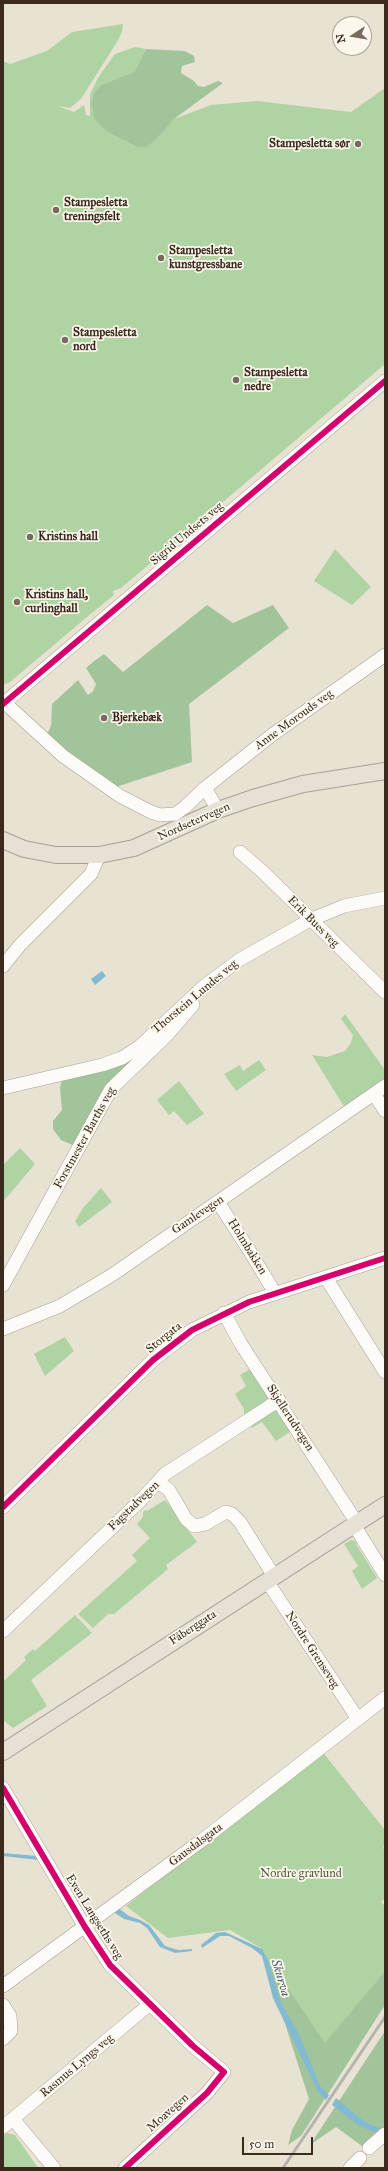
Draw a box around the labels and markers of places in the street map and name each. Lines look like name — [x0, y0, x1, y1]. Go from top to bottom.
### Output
place label: Stampesletta sør — [269, 137, 350, 151]
marker: Stampesletta sør — [353, 139, 363, 149]
place label: Stampesletta treningsfelt — [64, 196, 127, 224]
marker: Stampesletta treningsfelt — [51, 205, 61, 215]
place label: Stampesletta kunstgressbane — [169, 244, 242, 272]
marker: Stampesletta kunstgressbane — [156, 253, 166, 263]
place label: Stampesletta nord — [73, 326, 136, 354]
marker: Stampesletta nord — [60, 335, 70, 345]
place label: Stampesletta nedre — [244, 366, 307, 394]
marker: Stampesletta nedre — [231, 375, 241, 385]
place label: Kristins hall — [38, 530, 98, 544]
marker: Kristins hall — [25, 532, 35, 542]
place label: Kristins hall, curlinghall — [25, 588, 88, 616]
marker: Kristins hall, curlinghall — [12, 597, 22, 607]
place label: Bjerkebæk — [112, 711, 162, 725]
marker: Bjerkebæk — [99, 713, 109, 723]

